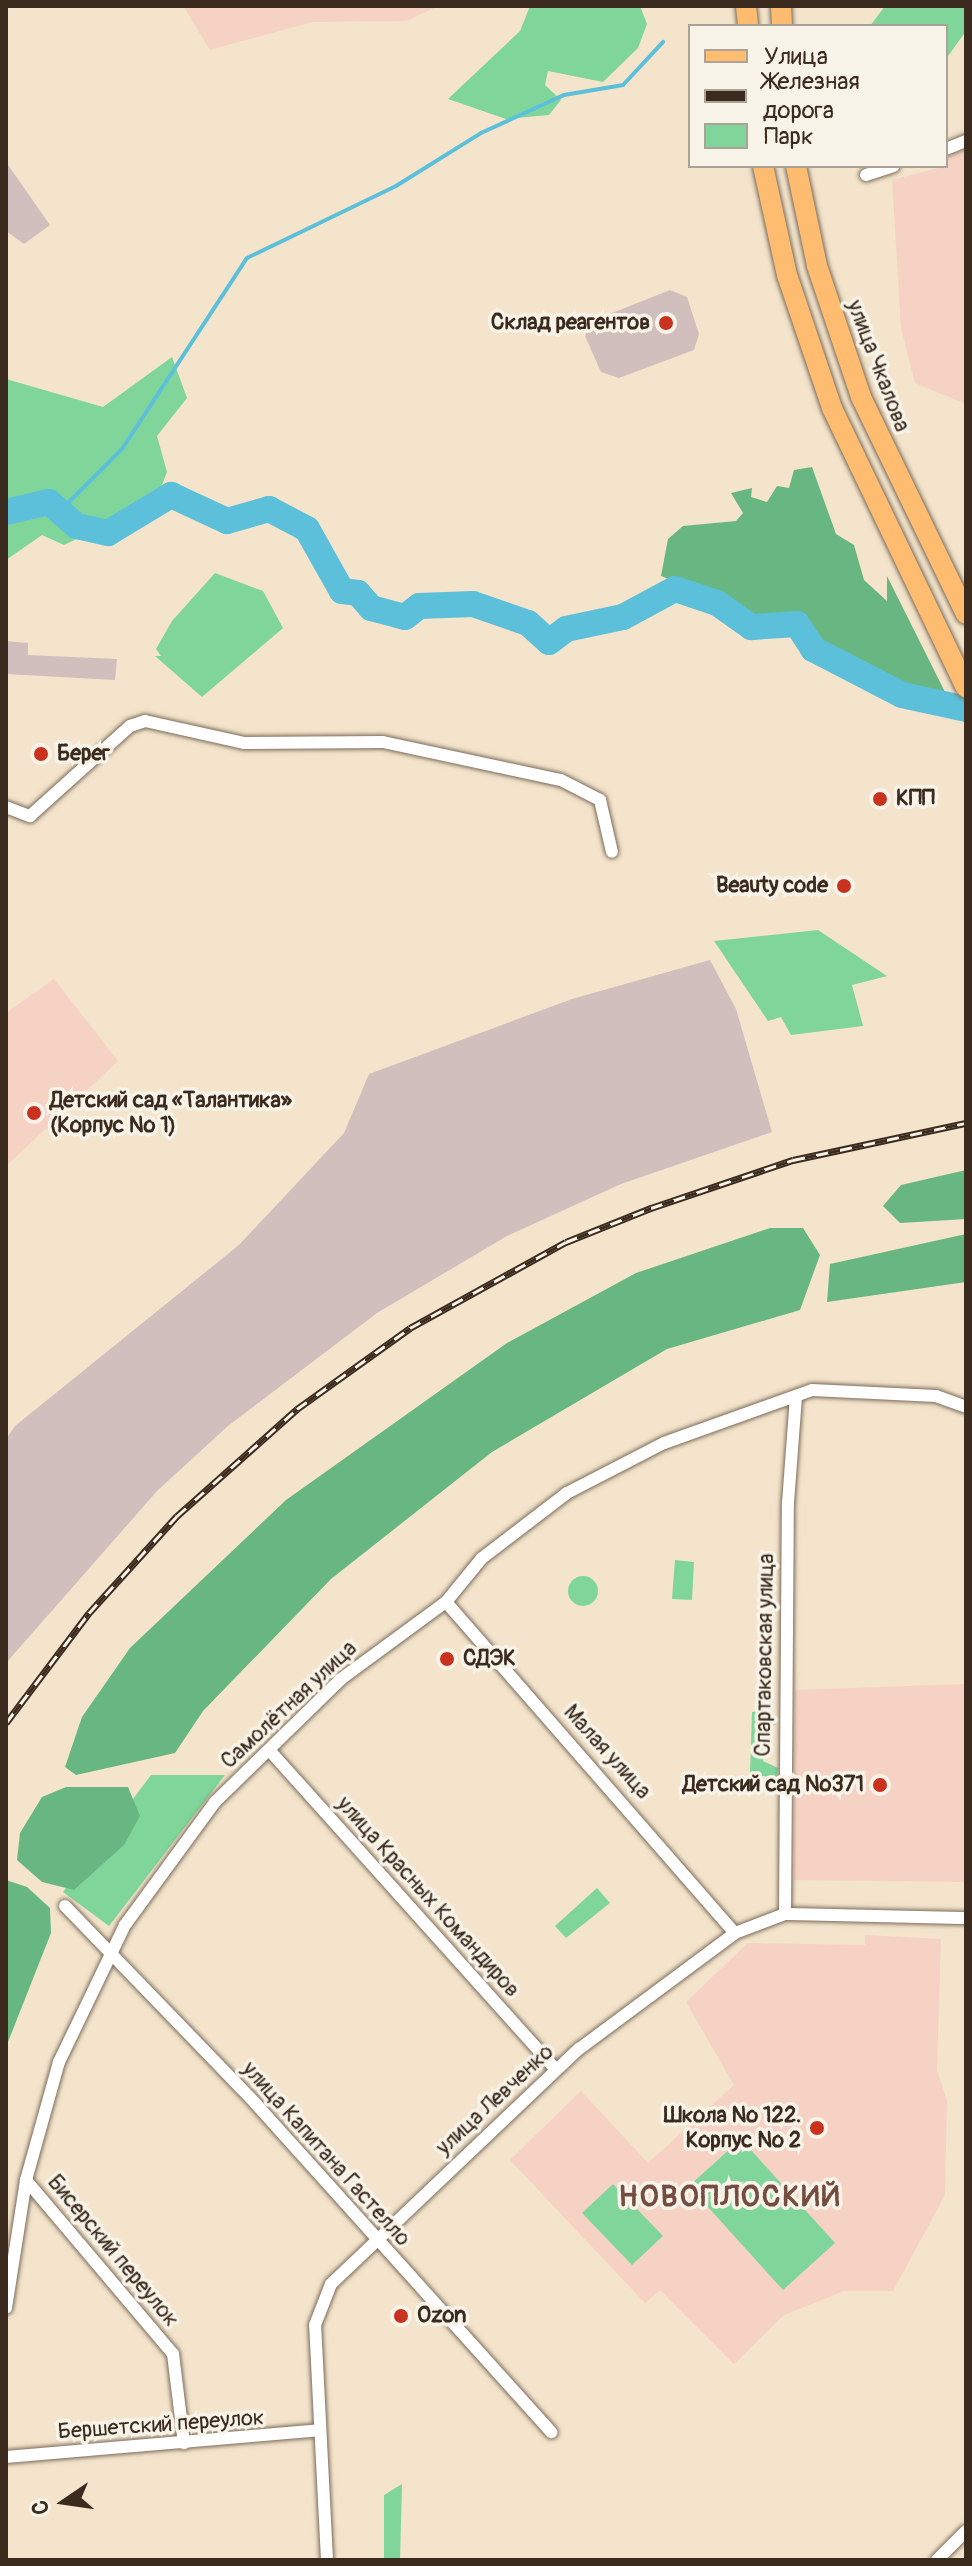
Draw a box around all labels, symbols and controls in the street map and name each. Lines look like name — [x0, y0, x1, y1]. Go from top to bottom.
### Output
legend — [688, 24, 948, 168]
text: Улица — [764, 42, 828, 71]
text: Железная дорога — [763, 67, 860, 125]
text: Парк — [764, 122, 813, 151]
street label: улица Чкалова — [841, 296, 915, 436]
place label: Склад реагентов — [491, 310, 650, 336]
marker: Склад реагентов — [657, 314, 675, 332]
place label: Берег — [57, 741, 110, 767]
marker: Берег — [32, 745, 50, 763]
place label: КПП — [896, 786, 935, 812]
marker: КПП — [871, 790, 889, 808]
place label: Beauty code — [716, 873, 828, 899]
marker: Beauty code — [835, 877, 853, 895]
place label: Детский сад «Талантика» (Корпус № 1) — [50, 1087, 292, 1138]
marker: Детский сад «Талантика» (Корпус № 1) — [25, 1104, 43, 1122]
street label: Спартаковская улица — [750, 1553, 780, 1757]
street label: Самолётная улица — [216, 1635, 362, 1775]
place label: СДЭК — [463, 1646, 516, 1672]
marker: СДЭК — [438, 1650, 456, 1668]
street label: Малая улица — [558, 1699, 656, 1805]
place label: Детский сад №371 — [683, 1772, 864, 1798]
marker: Детский сад №371 — [871, 1776, 889, 1794]
street label: улица Красных Командиров — [331, 1791, 525, 2003]
street label: улица Левченко — [431, 2039, 559, 2161]
street label: улица Капитана Гастелло — [236, 2056, 416, 2252]
place label: Школа № 122. Корпус № 2 — [664, 2102, 801, 2154]
marker: Школа № 122. Корпус № 2 — [808, 2119, 826, 2137]
street label: Бисерский переулок — [42, 2170, 184, 2332]
district label: НОВОПЛОСКИЙ — [619, 2179, 841, 2215]
place label: Ozon — [417, 2303, 466, 2329]
marker: Ozon — [392, 2307, 410, 2325]
street label: Бершетский переулок — [57, 2405, 265, 2445]
north arrow — [24, 2462, 104, 2542]
text: С — [25, 2498, 56, 2517]

